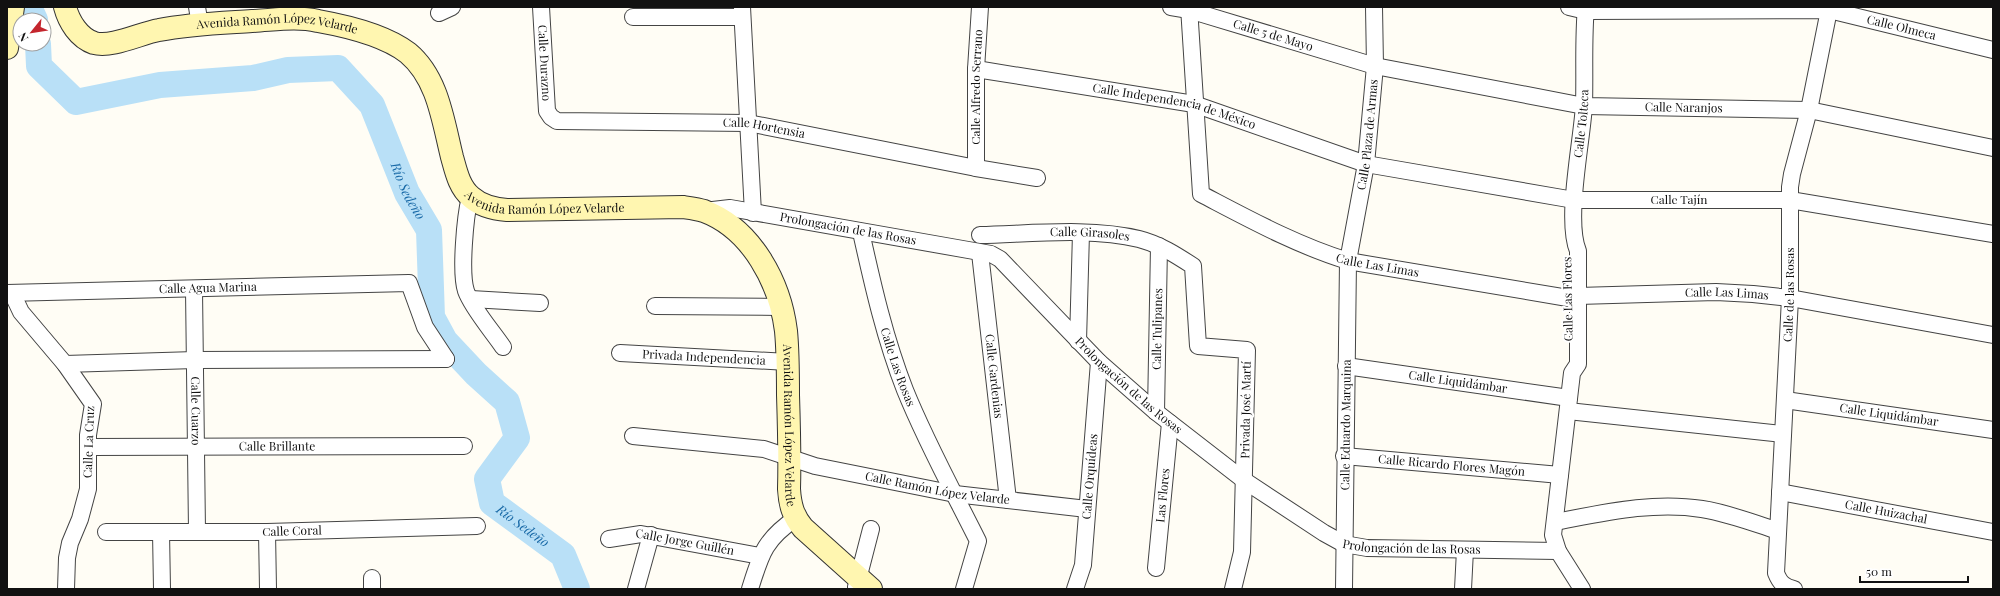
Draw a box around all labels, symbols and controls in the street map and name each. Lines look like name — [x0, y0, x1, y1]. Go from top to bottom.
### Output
street label: Avenida Ramón López Velarde — [195, 10, 360, 37]
street label: Calle Olmeca — [1865, 11, 1938, 43]
north arrow — [12, 12, 52, 52]
street label: Calle 5 de Mayo — [1231, 15, 1316, 54]
street label: Calle Durazno — [535, 24, 555, 102]
street label: Calle Alfredo Serrano — [967, 28, 986, 145]
text: N — [14, 30, 31, 44]
street label: Calle Plaza de Armas — [1352, 78, 1381, 191]
street label: Calle Independencia de México — [1092, 79, 1259, 132]
street label: Calle Tolteca — [1569, 89, 1591, 159]
street label: Calle Naranjos — [1645, 98, 1723, 115]
street label: Calle Hortensia — [723, 114, 807, 141]
water label: Río Sedeño — [387, 159, 430, 222]
street label: Avenida Ramón López Velarde — [461, 186, 625, 217]
street label: Calle Tajín — [1650, 191, 1707, 207]
street label: Prolongación de las Rosas — [779, 208, 918, 248]
street label: Calle Girasoles — [1050, 223, 1131, 244]
street label: Calle de las Rosas — [1779, 247, 1797, 342]
street label: Calle Las Limas — [1334, 249, 1420, 280]
street label: Calle Las Flores — [1558, 257, 1576, 341]
street label: Calle Agua Marina — [159, 278, 257, 296]
street label: Calle Las Limas — [1685, 283, 1770, 303]
street label: Calle Tulipanes — [1148, 288, 1165, 370]
street label: Calle Las Rosas — [878, 325, 920, 409]
street label: Calle Gardenias — [982, 333, 1008, 419]
street label: Prolongación de las Rosas — [1072, 333, 1186, 437]
street label: Avenida Ramón López Velarde — [780, 343, 800, 508]
street label: Privada Independencia — [642, 345, 766, 368]
street label: Calle Eduardo Marquina — [1336, 359, 1354, 491]
street label: Privada José Martí — [1236, 361, 1254, 459]
street label: Calle Liquidámbar — [1408, 366, 1509, 396]
street label: Calle Cuarzo — [188, 376, 205, 446]
street label: Calle Liquidámbar — [1839, 399, 1940, 429]
street label: Calle La Cruz — [79, 405, 97, 478]
street label: Calle Orquídeas — [1078, 433, 1100, 520]
street label: Calle Brillante — [239, 437, 315, 454]
street label: Calle Ricardo Flores Magón — [1378, 450, 1526, 479]
street label: Calle Ramón López Velarde — [864, 467, 1011, 507]
street label: Las Flores — [1151, 467, 1173, 523]
street label: Calle Huizachal — [1844, 495, 1929, 527]
water label: Río Sedeño — [493, 500, 553, 550]
street label: Calle Coral — [262, 521, 323, 539]
street label: Calle Jorge Guillén — [634, 525, 736, 558]
street label: Prolongación de las Rosas — [1341, 535, 1481, 557]
scale bar — [1860, 558, 1968, 584]
text: 50 m — [1866, 563, 1892, 579]

